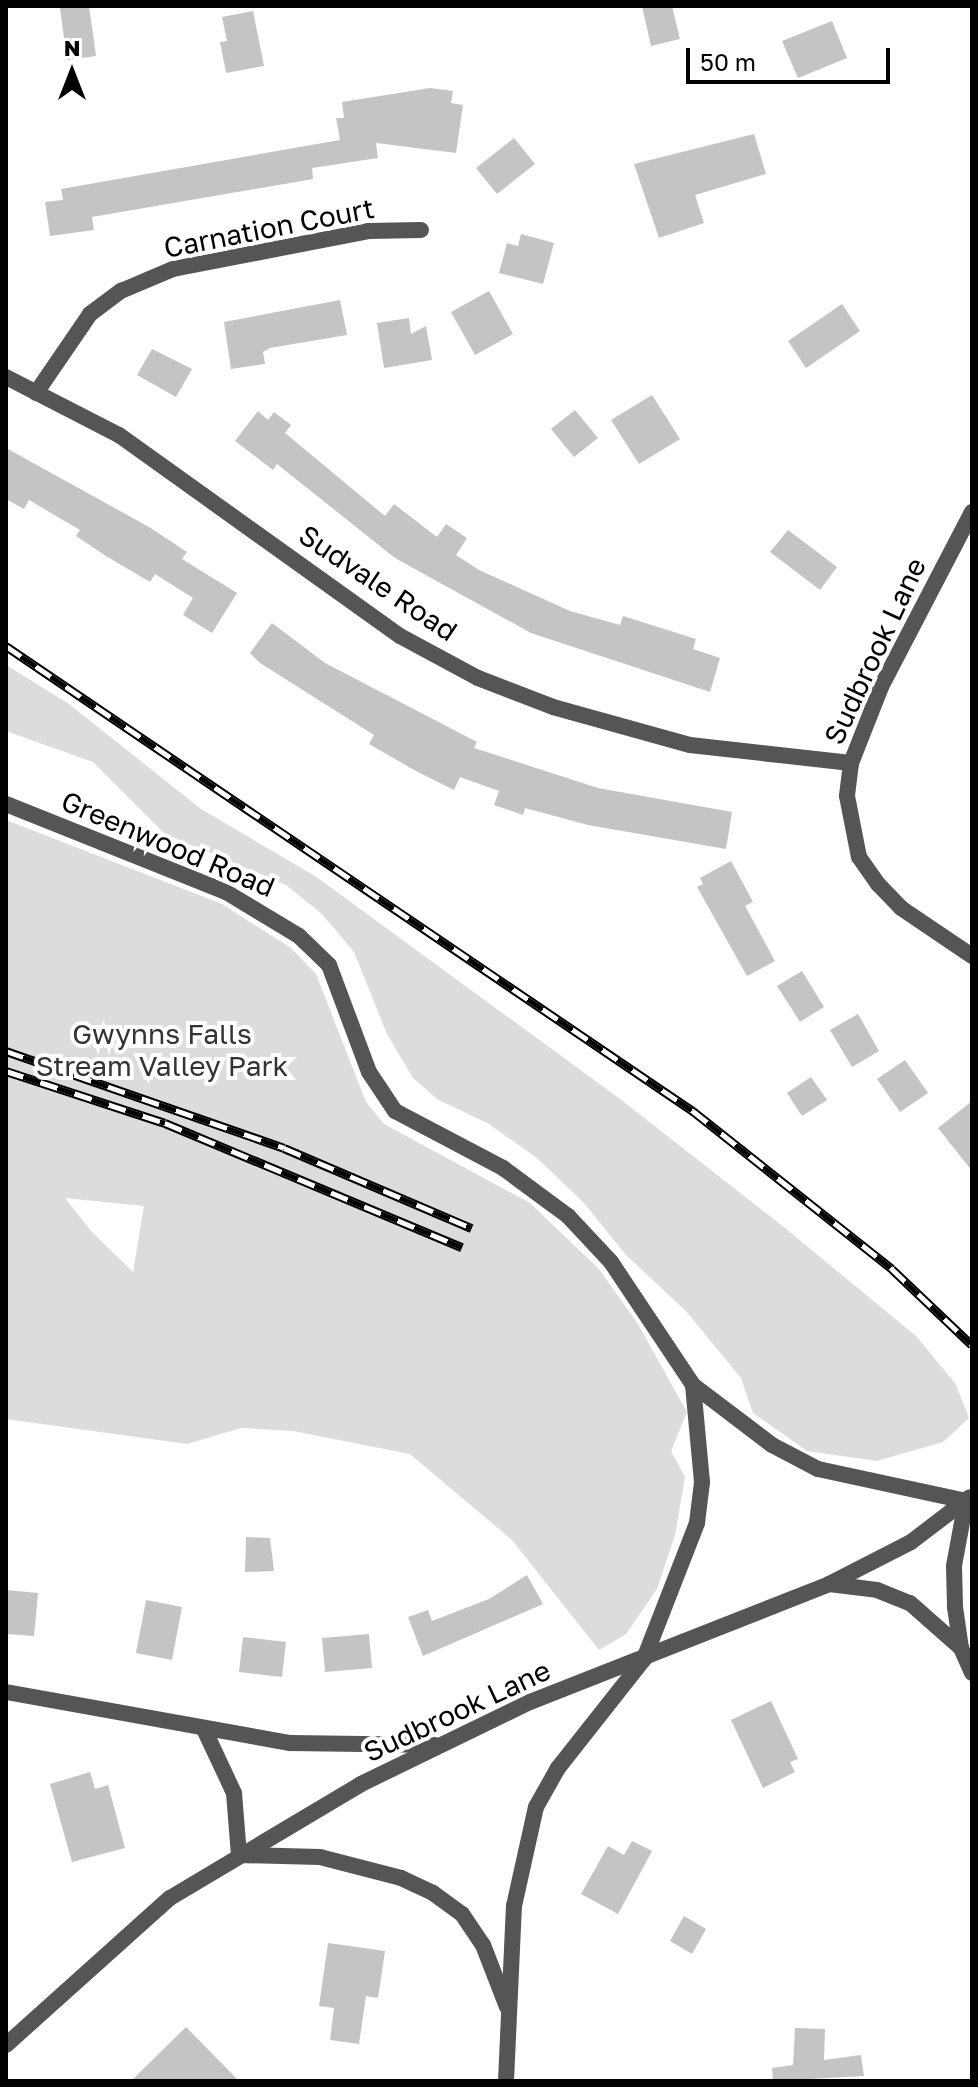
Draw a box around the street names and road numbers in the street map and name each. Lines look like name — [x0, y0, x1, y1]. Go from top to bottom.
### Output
street label: Carnation Court — [161, 191, 377, 265]
street label: Sudvale Road — [293, 518, 463, 648]
street label: Sudbrook Lane — [817, 552, 933, 750]
street label: Greenwood Road — [56, 784, 280, 904]
street label: Sudbrook Lane — [358, 1653, 556, 1769]

